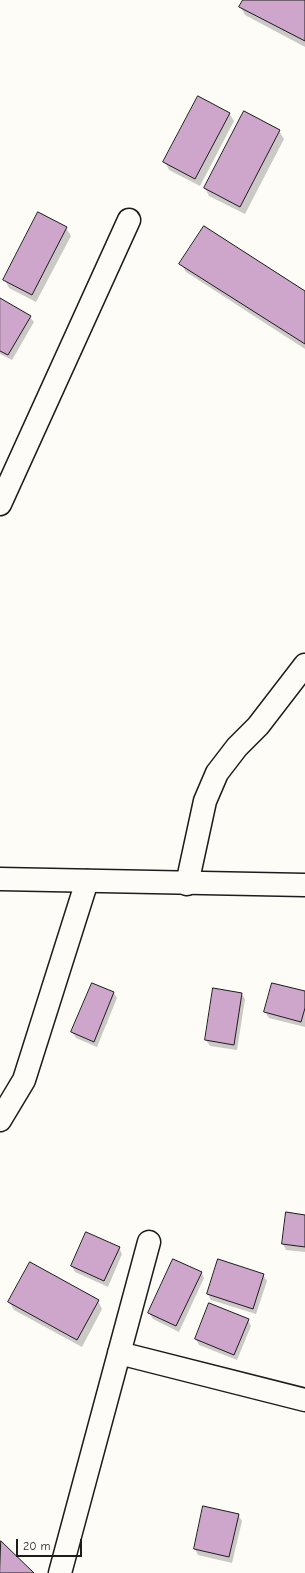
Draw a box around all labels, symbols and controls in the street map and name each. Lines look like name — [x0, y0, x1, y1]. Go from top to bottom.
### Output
scale bar — [18, 1531, 84, 1557]
text: 20 m — [23, 1539, 51, 1553]

